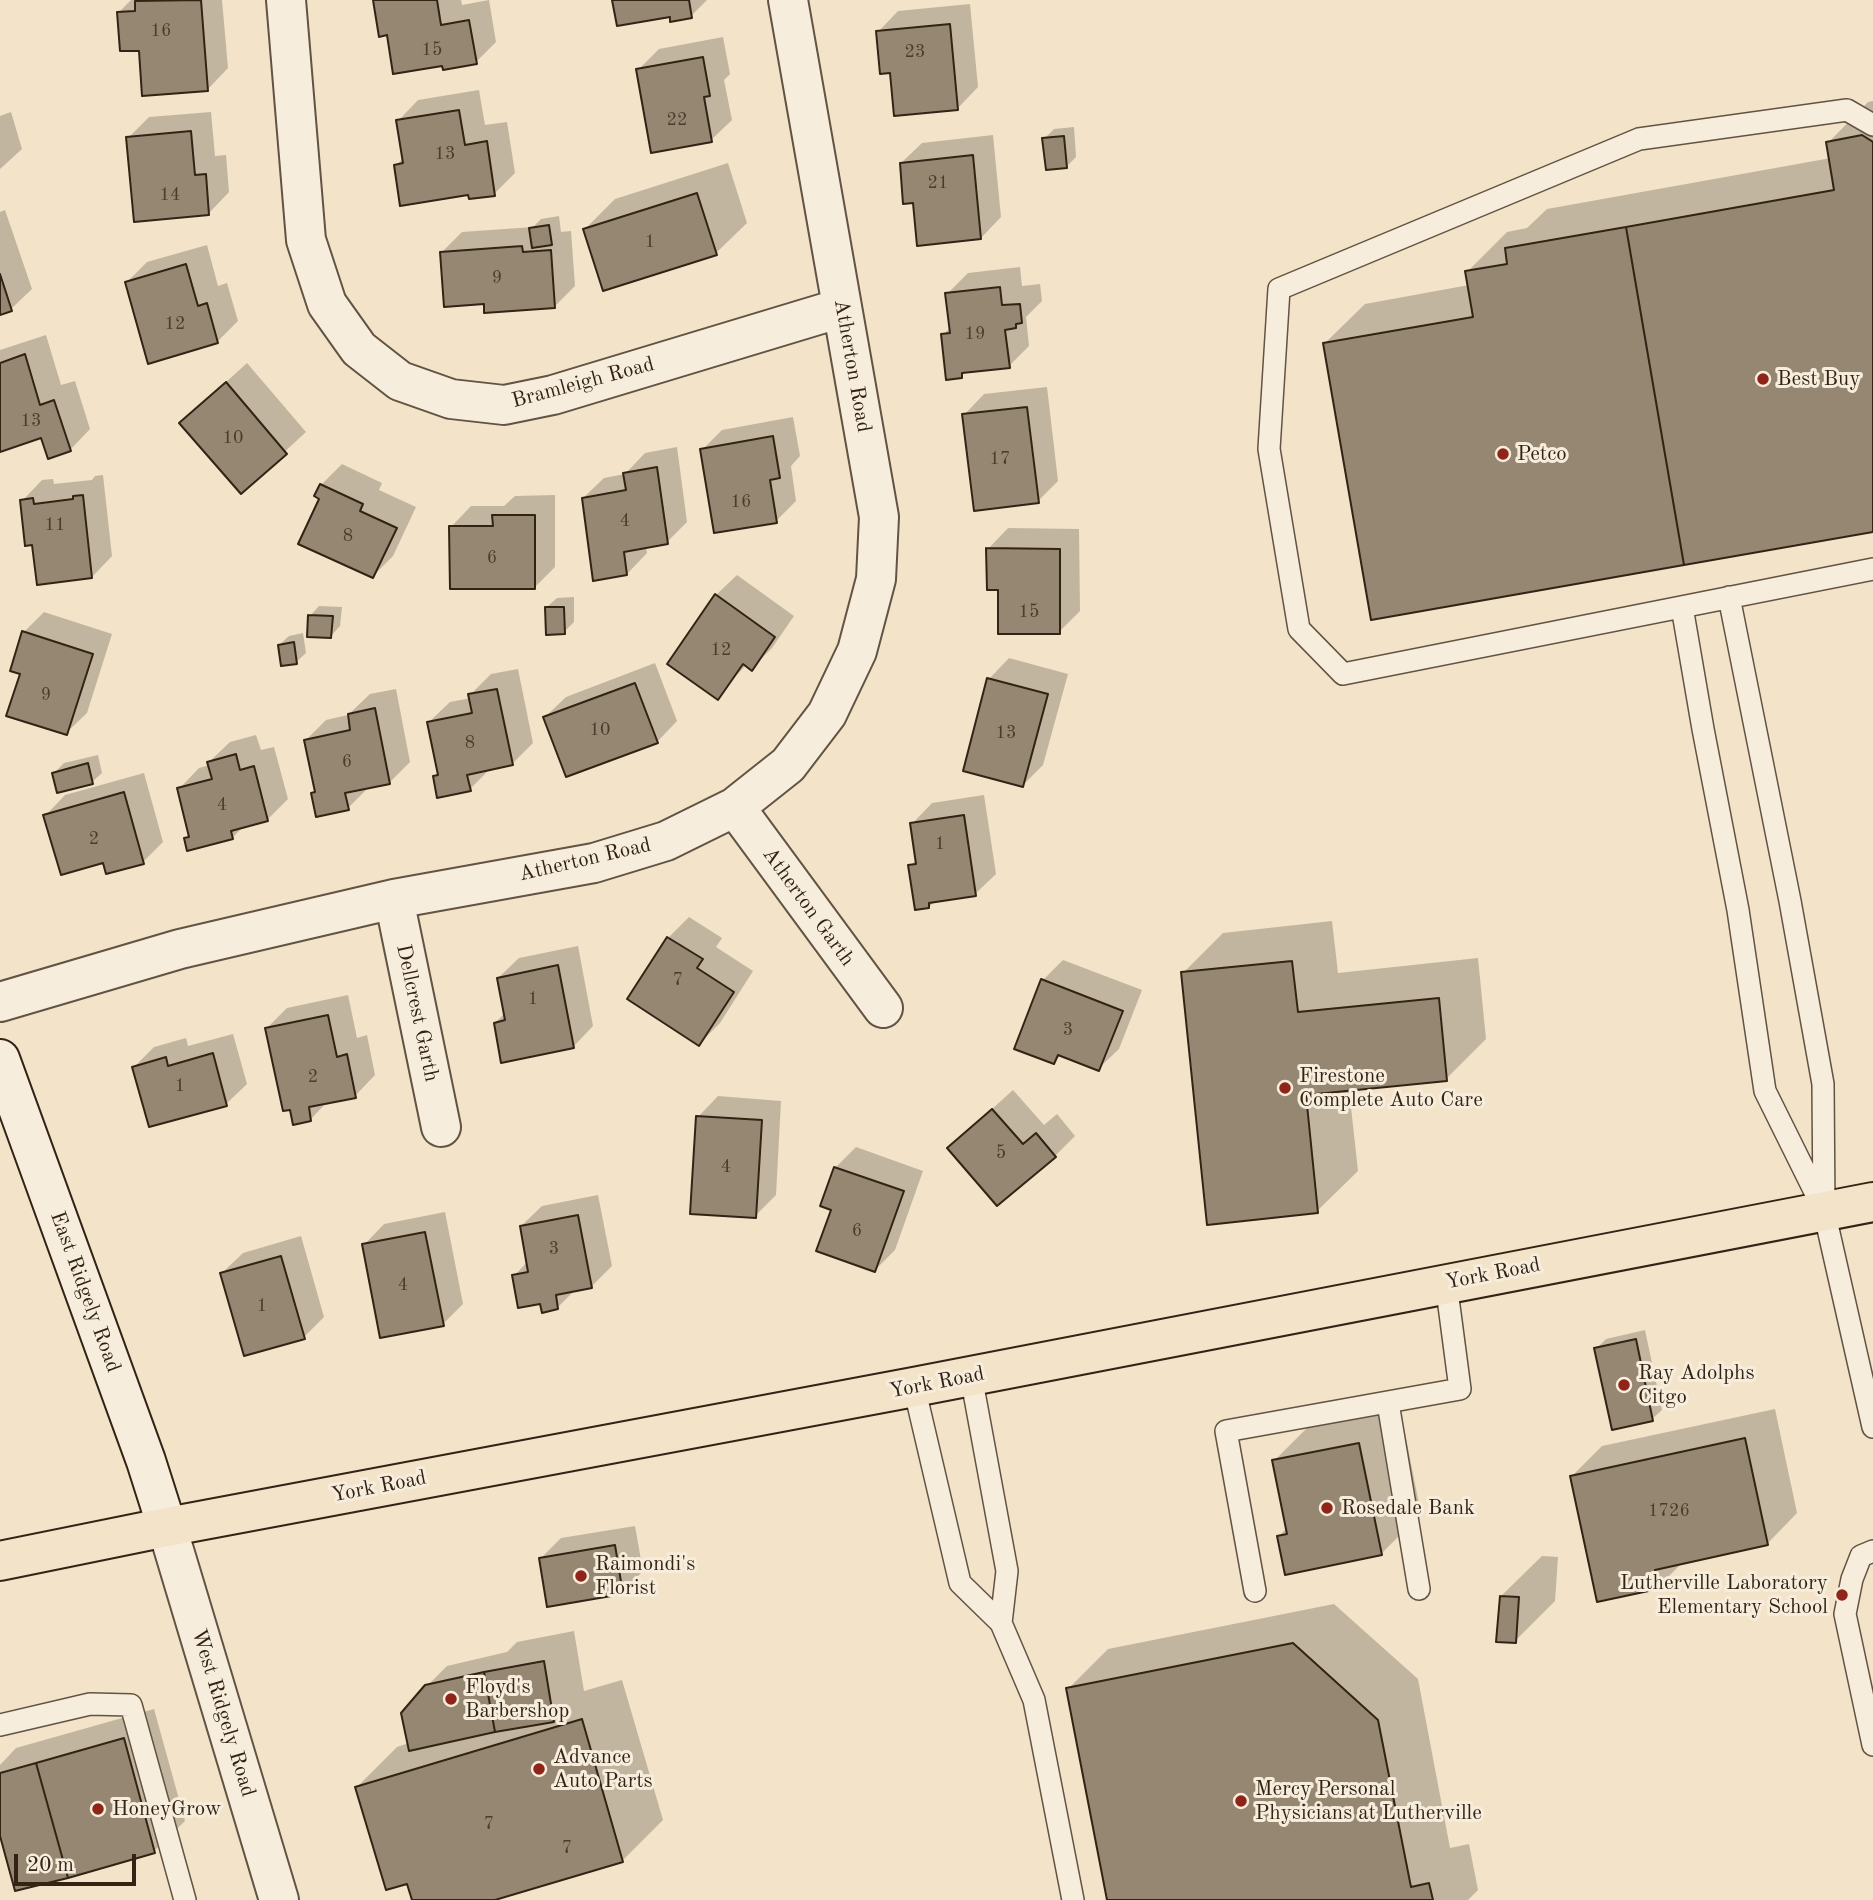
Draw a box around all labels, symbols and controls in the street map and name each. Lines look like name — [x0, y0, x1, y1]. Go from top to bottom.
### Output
house number: 16 — [151, 20, 171, 42]
house number: 15 — [422, 39, 442, 61]
house number: 23 — [905, 41, 925, 63]
house number: 22 — [667, 109, 687, 131]
house number: 13 — [435, 143, 455, 165]
house number: 21 — [928, 172, 948, 194]
house number: 14 — [160, 184, 180, 206]
house number: 1 — [645, 231, 655, 253]
house number: 9 — [492, 267, 502, 289]
street label: Atherton Road — [828, 297, 876, 435]
house number: 12 — [165, 313, 185, 335]
house number: 19 — [965, 323, 985, 345]
street label: Bramleigh Road — [509, 352, 657, 414]
place label: Best Buy — [1777, 366, 1860, 392]
marker: Best Buy — [1755, 371, 1771, 387]
house number: 13 — [21, 410, 41, 432]
house number: 10 — [223, 427, 243, 449]
place label: Petco — [1517, 441, 1567, 467]
marker: Petco — [1495, 446, 1511, 462]
house number: 17 — [990, 448, 1010, 470]
house number: 16 — [731, 491, 751, 513]
house number: 4 — [620, 510, 630, 532]
house number: 11 — [45, 514, 65, 536]
house number: 8 — [343, 525, 353, 547]
house number: 6 — [487, 547, 497, 569]
house number: 15 — [1019, 601, 1039, 623]
house number: 12 — [711, 639, 731, 661]
house number: 9 — [41, 684, 51, 706]
house number: 10 — [590, 719, 610, 741]
house number: 13 — [996, 722, 1016, 744]
house number: 8 — [465, 732, 475, 754]
house number: 6 — [342, 751, 352, 773]
house number: 4 — [217, 794, 227, 816]
house number: 2 — [89, 828, 99, 850]
street label: Atherton Road — [516, 833, 654, 887]
house number: 1 — [935, 833, 945, 855]
street label: Atherton Garth — [756, 843, 860, 971]
street label: Dellcrest Garth — [390, 942, 444, 1084]
house number: 7 — [673, 969, 683, 991]
house number: 1 — [528, 988, 538, 1010]
house number: 3 — [1063, 1019, 1073, 1041]
place label: Firestone Complete Auto Care — [1299, 1063, 1483, 1113]
house number: 2 — [308, 1066, 318, 1088]
house number: 1 — [175, 1075, 185, 1097]
marker: Firestone Complete Auto Care — [1277, 1080, 1293, 1096]
house number: 5 — [996, 1142, 1006, 1164]
house number: 4 — [721, 1156, 731, 1178]
street label: East Ridgely Road — [44, 1208, 126, 1376]
house number: 6 — [852, 1220, 862, 1242]
house number: 3 — [549, 1238, 559, 1260]
street label: York Road — [1443, 1252, 1543, 1296]
house number: 4 — [398, 1274, 408, 1296]
house number: 1 — [257, 1295, 267, 1317]
place label: Ray Adolphs Citgo — [1638, 1360, 1755, 1410]
street label: York Road — [887, 1361, 987, 1405]
marker: Ray Adolphs Citgo — [1616, 1377, 1632, 1393]
street label: York Road — [329, 1465, 429, 1509]
place label: Rosedale Bank — [1341, 1495, 1475, 1521]
marker: Rosedale Bank — [1319, 1500, 1335, 1516]
house number: 1726 — [1648, 1500, 1690, 1522]
place label: Raimondi's Florist — [595, 1551, 695, 1601]
marker: Raimondi's Florist — [573, 1568, 589, 1584]
place label: Lutherville Laboratory Elementary School — [1620, 1570, 1828, 1620]
marker: Lutherville Laboratory Elementary School — [1834, 1587, 1850, 1603]
street label: West Ridgely Road — [185, 1626, 261, 1800]
place label: Floyd's Barbershop — [465, 1674, 569, 1724]
marker: Floyd's Barbershop — [443, 1691, 459, 1707]
place label: Advance Auto Parts — [553, 1744, 653, 1794]
marker: Advance Auto Parts — [531, 1761, 547, 1777]
place label: Mercy Personal Physicians at Lutherville — [1255, 1776, 1482, 1826]
marker: Mercy Personal Physicians at Lutherville — [1233, 1793, 1249, 1809]
place label: HoneyGrow — [112, 1796, 221, 1822]
marker: HoneyGrow — [90, 1801, 106, 1817]
house number: 7 — [484, 1813, 494, 1835]
house number: 7 — [562, 1837, 572, 1859]
scale bar — [18, 1840, 140, 1884]
text: 20 m — [27, 1855, 74, 1876]

